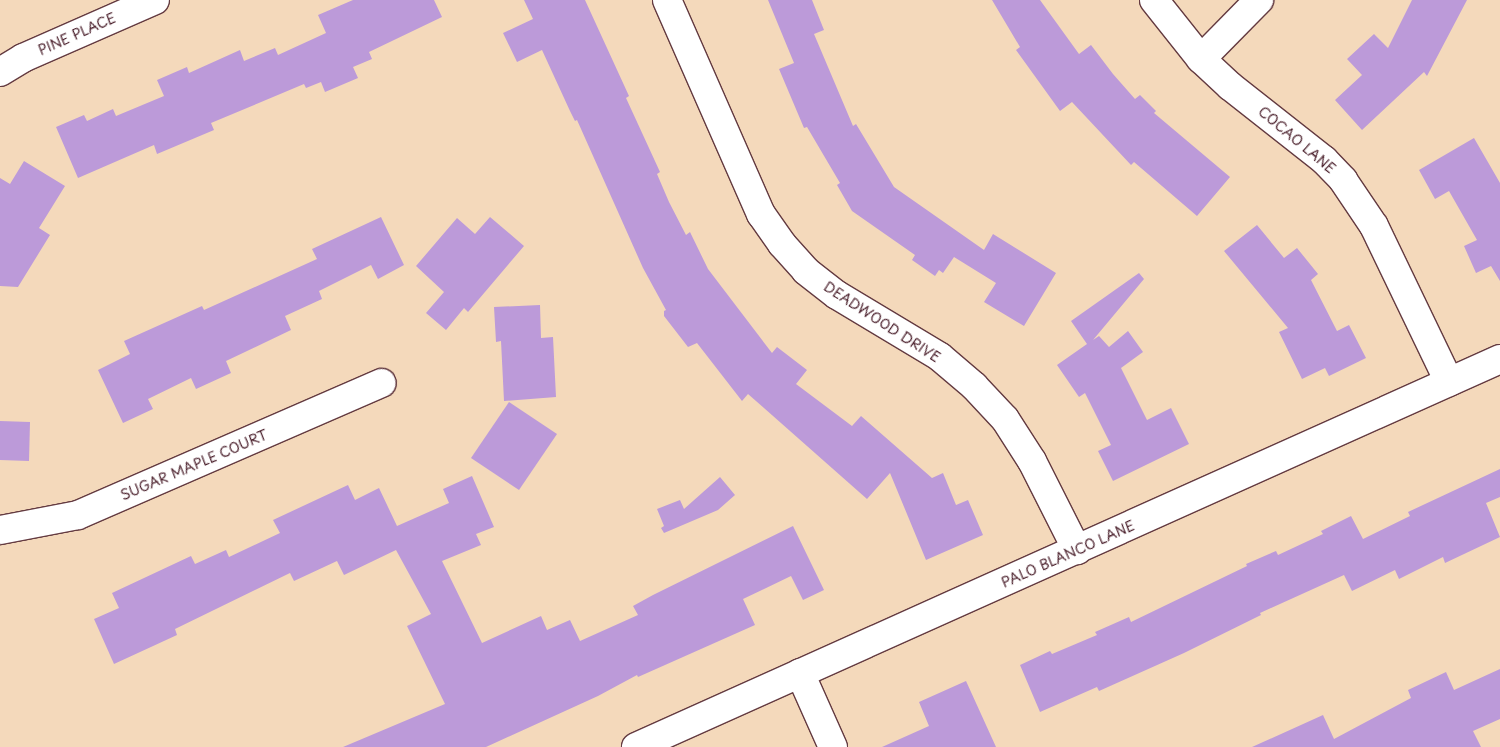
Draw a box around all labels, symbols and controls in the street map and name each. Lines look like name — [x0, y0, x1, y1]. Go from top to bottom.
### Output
street label: PINE PLACE — [36, 9, 118, 59]
street label: COCAO LANE — [1255, 103, 1339, 177]
street label: DEADWOOD DRIVE — [820, 278, 944, 366]
street label: SUGAR MAPLE COURT — [116, 426, 272, 504]
street label: PALO BLANCO LANE — [999, 517, 1137, 591]

